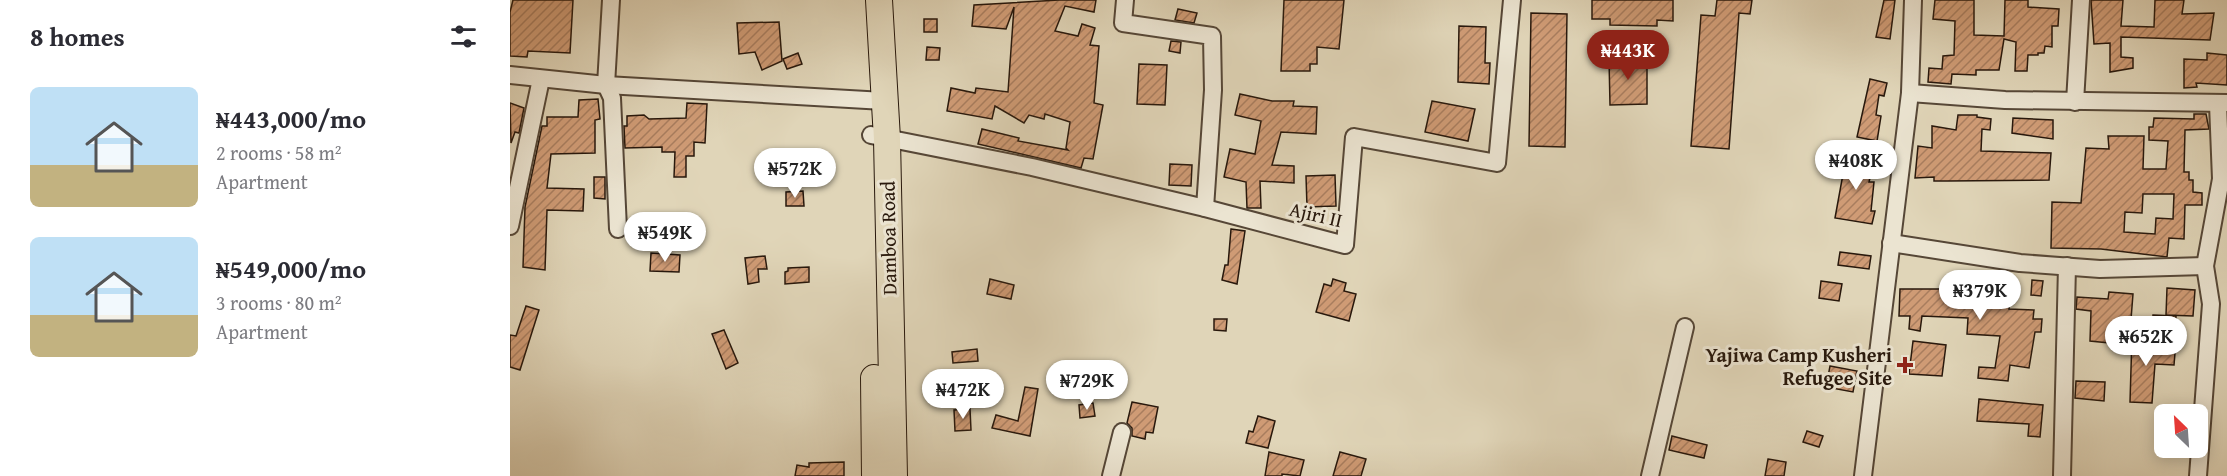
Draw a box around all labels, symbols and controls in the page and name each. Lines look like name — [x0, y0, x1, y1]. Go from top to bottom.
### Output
text: 8 homes — [30, 17, 125, 56]
icon: filters — [447, 20, 480, 53]
pin: ₦443K — [1586, 30, 1670, 81]
text: ₦443K — [1601, 35, 1655, 64]
text: ₦443,000/mo — [216, 99, 366, 138]
icon: home — [78, 111, 150, 183]
text: 2 rooms · 58 m² — [216, 138, 342, 167]
pin: ₦408K — [1814, 140, 1898, 191]
text: ₦408K — [1829, 145, 1883, 174]
pin: ₦572K — [753, 148, 837, 199]
text: ₦572K — [768, 153, 822, 182]
text: Apartment — [216, 167, 308, 196]
street label: Damboa Road — [873, 180, 903, 295]
street label: Ajiri II — [1287, 194, 1345, 234]
pin: ₦549K — [623, 212, 707, 263]
text: ₦549K — [638, 217, 692, 246]
text: ₦549,000/mo — [216, 249, 366, 288]
icon: home — [78, 261, 150, 333]
pin: ₦379K — [1938, 270, 2022, 321]
text: ₦379K — [1953, 275, 2007, 304]
text: 3 rooms · 80 m² — [216, 288, 342, 317]
pin: ₦652K — [2104, 316, 2188, 367]
text: Apartment — [216, 317, 308, 346]
text: ₦652K — [2119, 321, 2173, 350]
place label: Yajiwa Camp Kusheri Refugee Site — [1705, 340, 1892, 392]
marker: Yajiwa Camp Kusheri Refugee Site — [1896, 356, 1914, 374]
pin: ₦729K — [1045, 360, 1129, 411]
text: ₦729K — [1060, 365, 1114, 394]
pin: ₦472K — [921, 369, 1005, 420]
text: ₦472K — [936, 374, 990, 403]
north arrow — [2154, 404, 2208, 458]
map controls — [2154, 404, 2208, 458]

